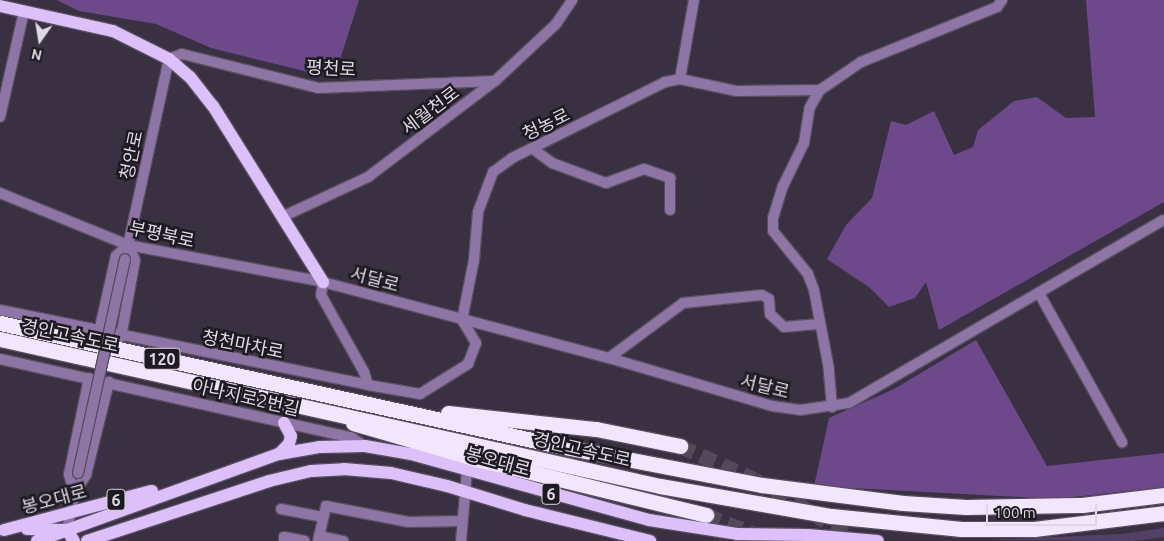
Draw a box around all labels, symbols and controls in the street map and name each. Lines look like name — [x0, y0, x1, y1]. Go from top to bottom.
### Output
north arrow — [15, 15, 65, 65]
text: N — [30, 46, 44, 64]
street label: 평천로 — [306, 56, 356, 80]
street label: 세월천로 — [397, 81, 463, 139]
street label: 청농로 — [519, 103, 573, 145]
street label: 청안로 — [115, 128, 147, 182]
street label: 부평북로 — [127, 217, 197, 251]
street label: 서달로 — [348, 262, 402, 296]
street label: 경인고속도로 — [19, 314, 121, 356]
street label: 청천마차로 — [200, 325, 286, 363]
road number: 120 — [143, 346, 181, 372]
street label: 서달로 — [738, 370, 792, 402]
street label: 아나지로2번길 — [190, 374, 302, 420]
street label: 경인고속도로 — [531, 427, 633, 471]
street label: 봉오대로 — [463, 442, 533, 480]
street label: 봉오대로 — [19, 480, 89, 518]
road number: 6 — [541, 480, 561, 508]
road number: 6 — [106, 486, 126, 514]
scale bar — [989, 494, 1100, 526]
text: 100 m — [994, 504, 1036, 521]

